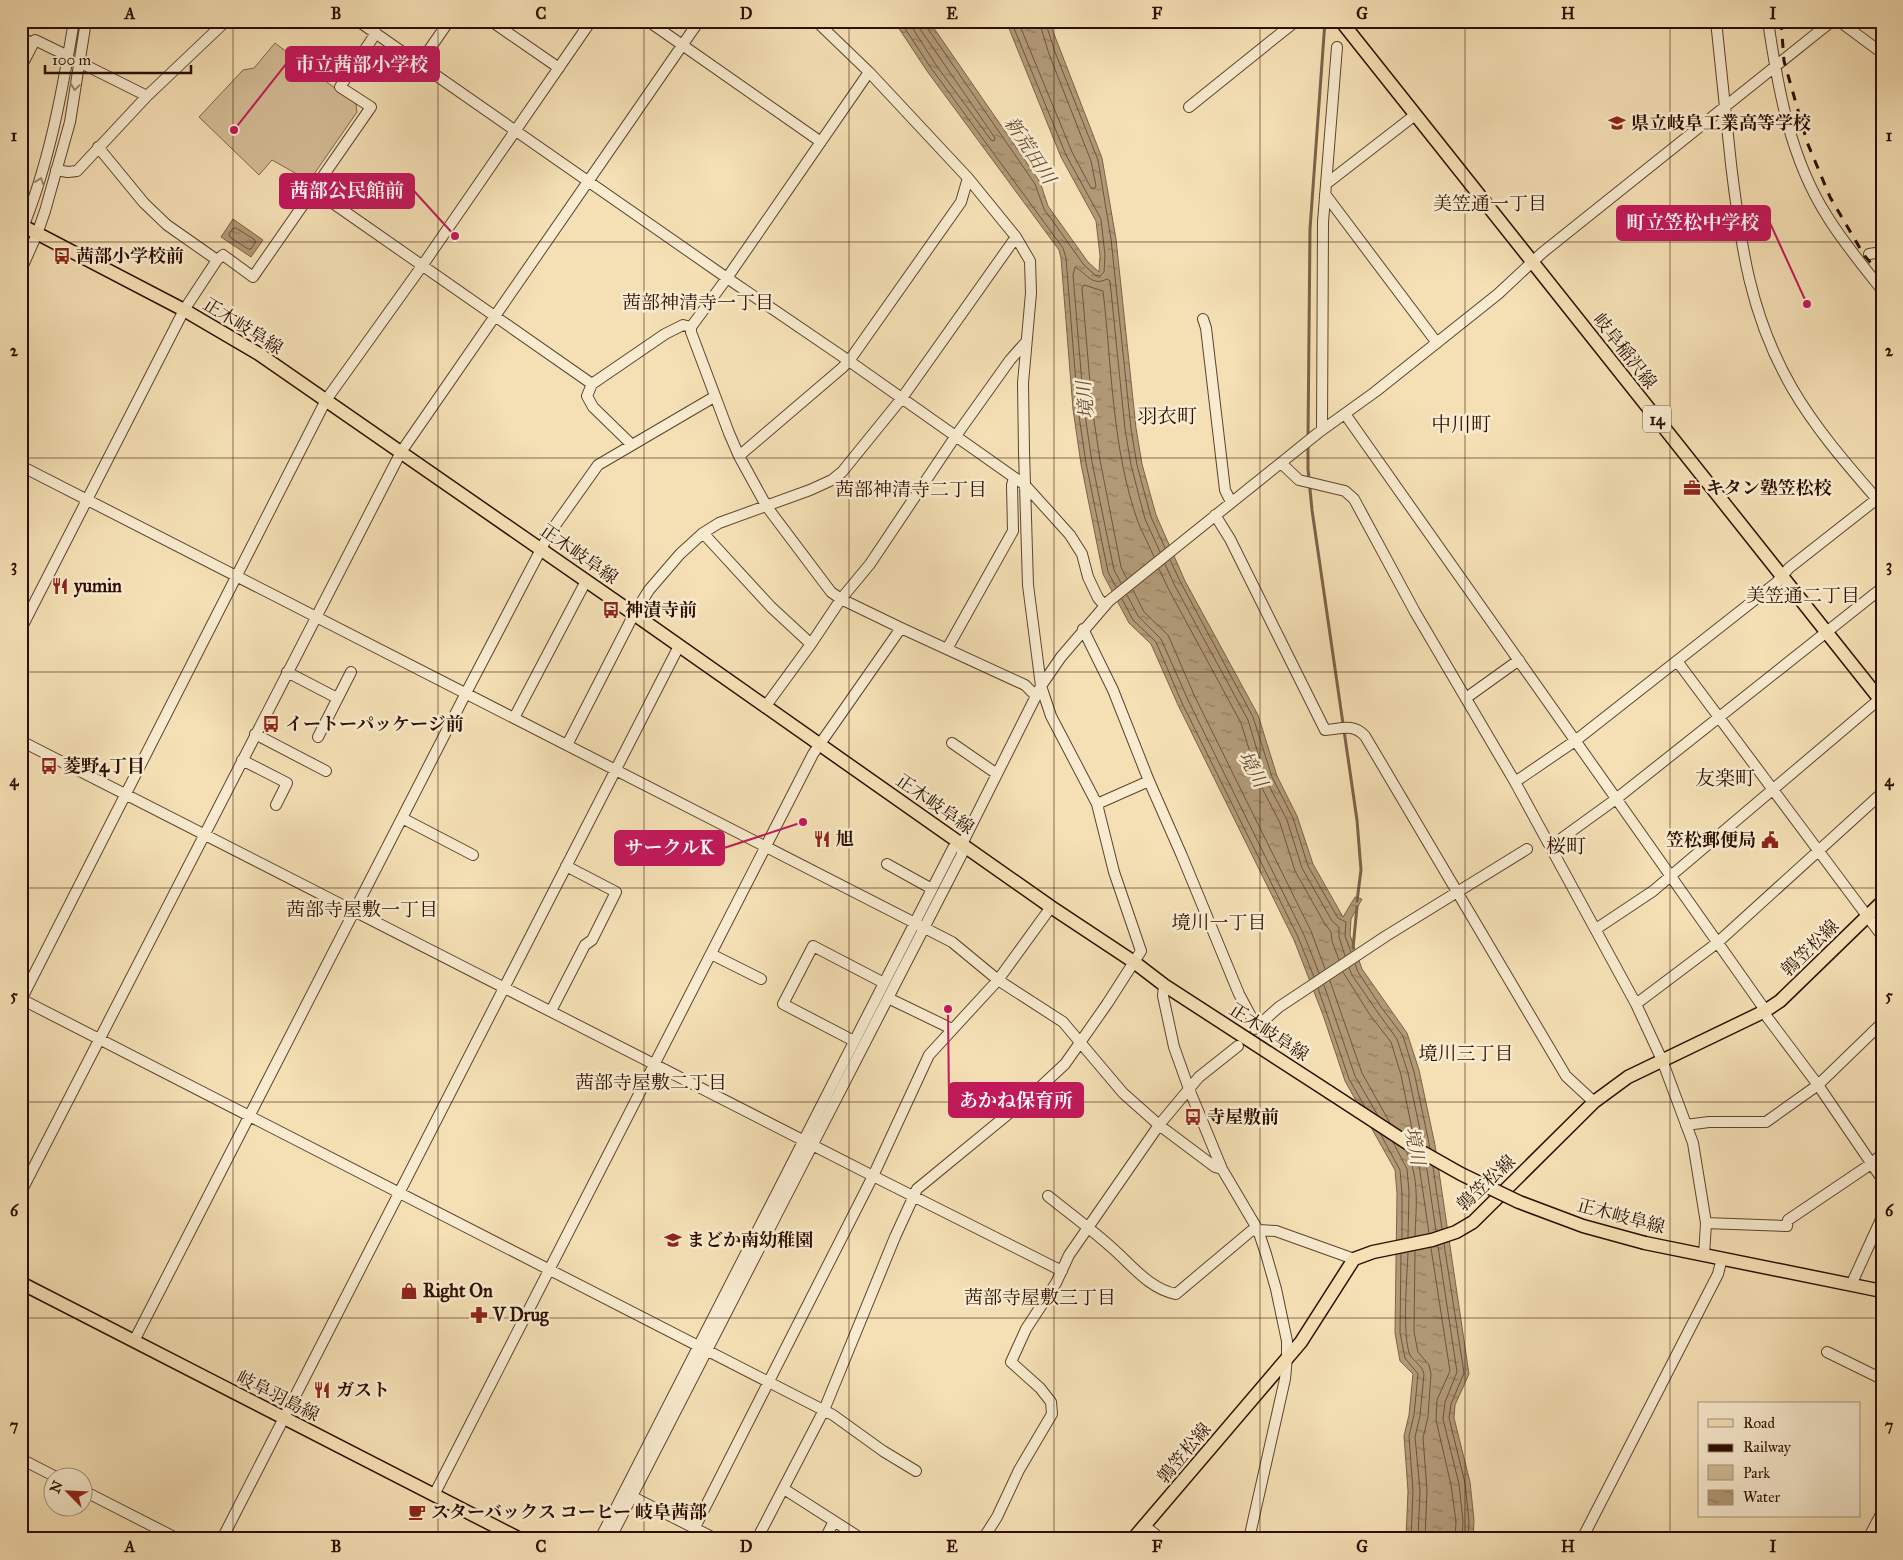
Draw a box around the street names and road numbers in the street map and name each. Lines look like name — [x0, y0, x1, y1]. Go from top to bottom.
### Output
street label: 正木岐阜線 — [199, 293, 287, 359]
street label: 岐阜稲沢線 — [1589, 309, 1661, 393]
road number: 14 — [1643, 406, 1671, 432]
street label: 正木岐阜線 — [536, 519, 622, 589]
street label: 正木岐阜線 — [892, 769, 978, 839]
street label: 鶉笠松線 — [1776, 915, 1844, 981]
street label: 正木岐阜線 — [1225, 998, 1313, 1066]
street label: 鶉笠松線 — [1452, 1150, 1520, 1216]
street label: 正木岐阜線 — [1575, 1194, 1667, 1238]
street label: 岐阜羽島線 — [233, 1366, 323, 1426]
street label: 鶉笠松線 — [1152, 1418, 1216, 1488]

